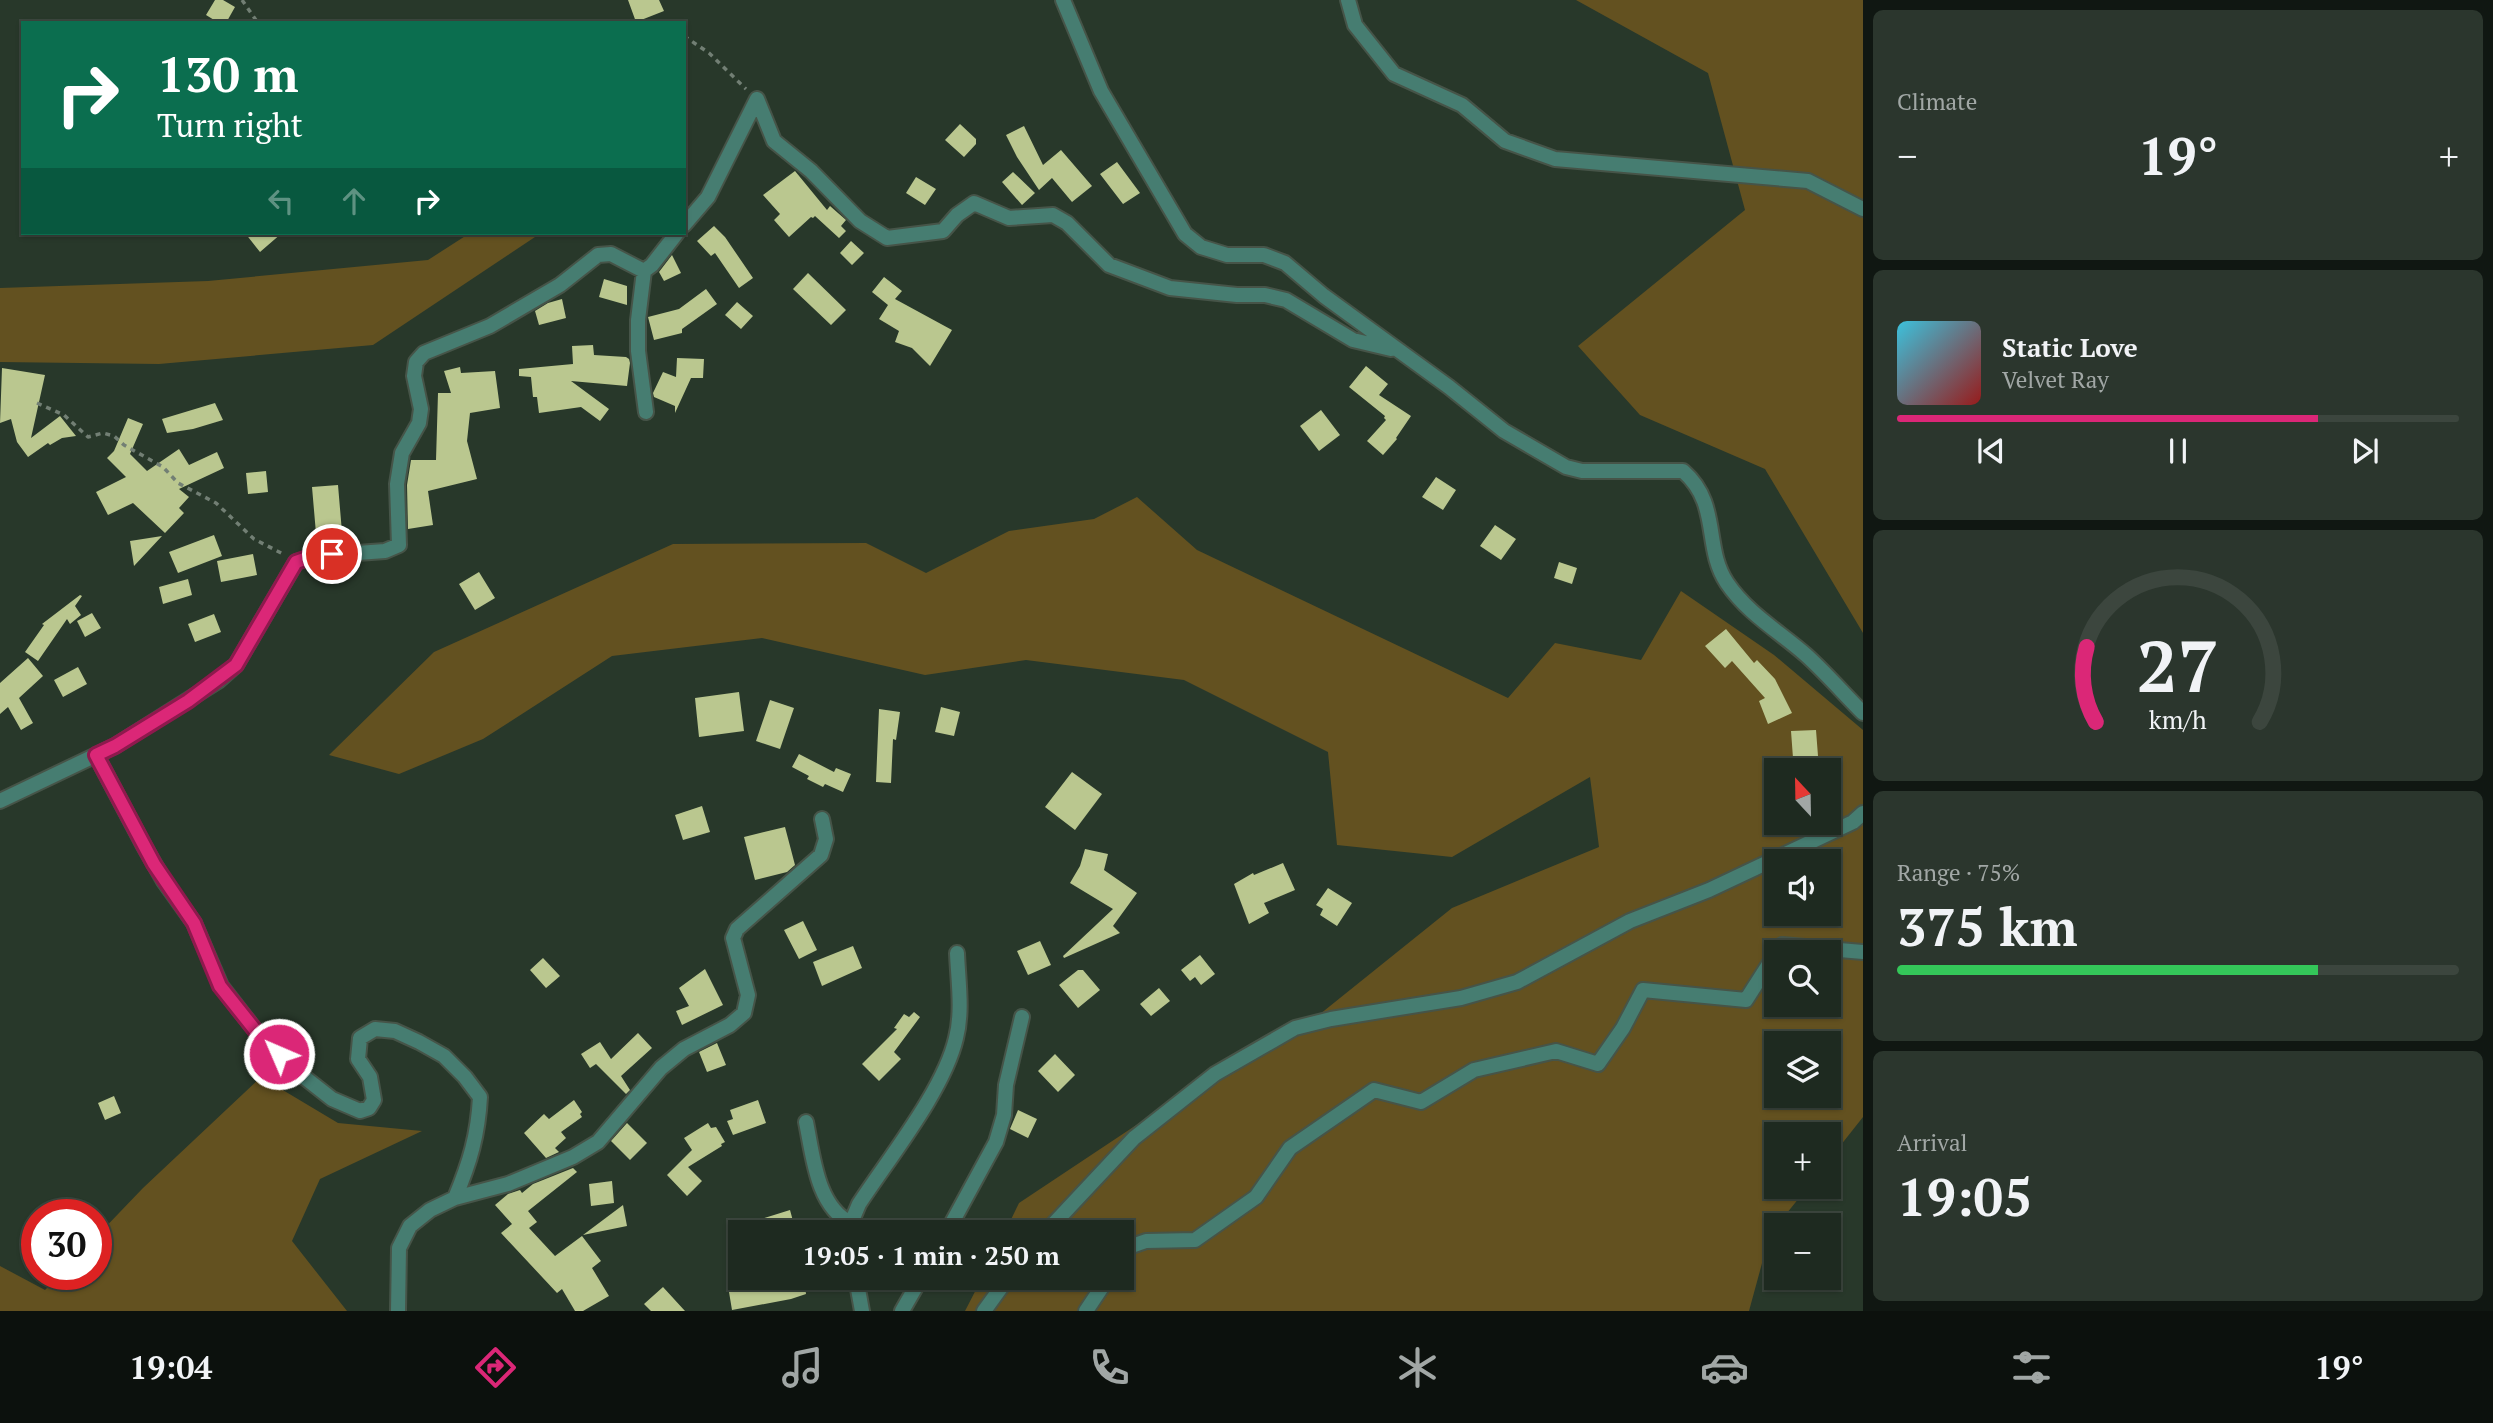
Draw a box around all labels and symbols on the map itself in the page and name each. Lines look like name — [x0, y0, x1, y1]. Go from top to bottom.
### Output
pin — [302, 524, 362, 584]
north arrow — [1764, 758, 1841, 835]
position arrow — [242, 1017, 316, 1091]
speed limit sign: 30 — [21, 1199, 112, 1290]

